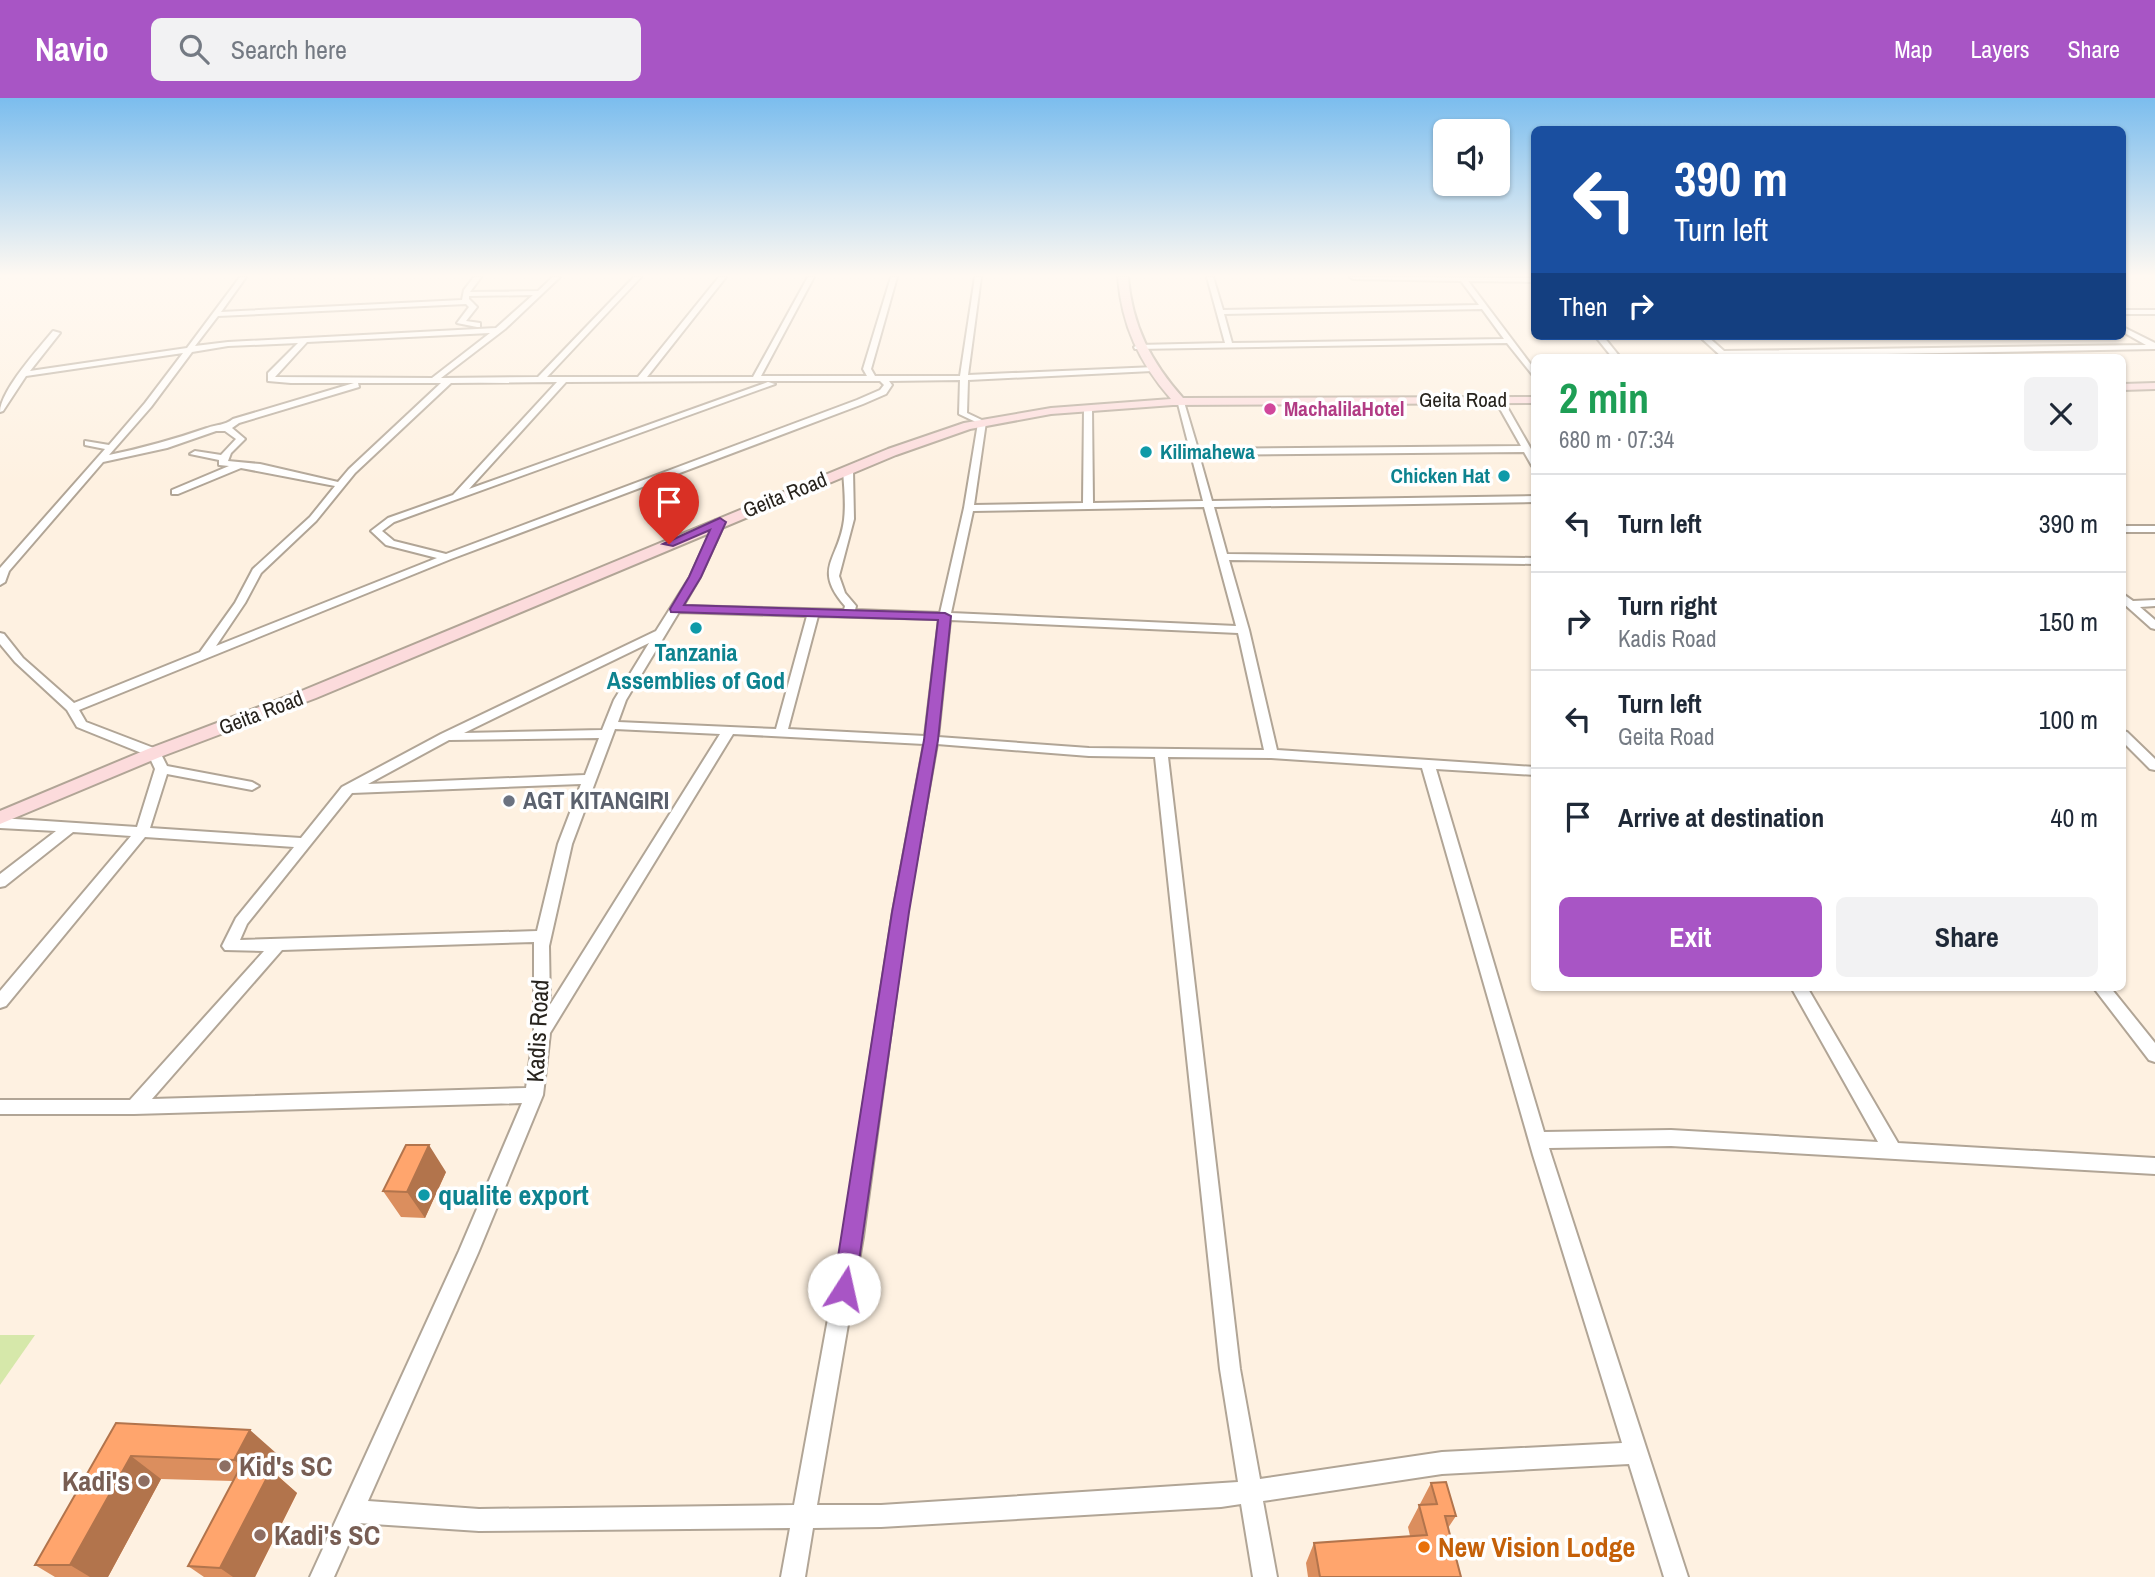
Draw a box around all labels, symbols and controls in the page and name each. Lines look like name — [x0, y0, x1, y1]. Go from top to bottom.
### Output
search box — [151, 18, 641, 81]
text: Navio — [35, 27, 109, 71]
icon: search — [175, 30, 213, 68]
text: Search here — [231, 32, 347, 67]
text: Map — [1894, 33, 1932, 65]
text: Layers — [1970, 33, 2029, 65]
text: Share — [2067, 33, 2120, 65]
map controls — [1433, 119, 1510, 196]
button: sound — [1433, 119, 1510, 196]
text: 390 m — [1674, 145, 1788, 211]
icon: left — [1559, 154, 1650, 245]
text: Turn left — [1674, 208, 1768, 251]
icon: right — [1622, 287, 1660, 325]
text: Then — [1559, 289, 1608, 324]
text: 2 min — [1559, 370, 1649, 426]
button: close — [2024, 377, 2098, 451]
street label: Geita Road — [1419, 385, 1507, 414]
place label: MachalilaHotel — [1284, 394, 1405, 423]
marker: MachalilaHotel — [1262, 401, 1278, 417]
text: 680 m · 07:34 — [1559, 424, 1674, 455]
place label: Kilimahewa — [1160, 437, 1255, 466]
marker: Kilimahewa — [1138, 444, 1154, 460]
place label: Chicken Hat — [1390, 461, 1490, 490]
street label: Geita Road — [739, 465, 831, 524]
marker: Chicken Hat — [1496, 468, 1512, 484]
pin — [639, 472, 699, 544]
icon: arrive — [650, 483, 688, 521]
icon: left — [1559, 504, 1597, 542]
text: Turn left — [1618, 506, 1702, 541]
text: 390 m — [2039, 506, 2098, 541]
text: Turn right — [1618, 588, 1717, 623]
icon: right — [1559, 602, 1597, 640]
text: 150 m — [2039, 604, 2098, 639]
marker: Tanzania Assemblies of God — [688, 620, 704, 636]
text: Kadis Road — [1618, 623, 1717, 654]
place label: Tanzania Assemblies of God — [607, 636, 785, 696]
street label: Geita Road — [215, 683, 307, 742]
text: Turn left — [1618, 686, 1702, 721]
icon: left — [1559, 700, 1597, 738]
text: 100 m — [2039, 702, 2098, 737]
text: Geita Road — [1618, 721, 1714, 752]
place label: AGT KITANGIRI — [523, 784, 669, 816]
marker: AGT KITANGIRI — [501, 793, 517, 809]
icon: arrive — [1559, 798, 1597, 836]
text: Arrive at destination — [1618, 800, 1824, 835]
text: 40 m — [2051, 800, 2098, 835]
button: Exit — [1559, 897, 1822, 977]
button: Share — [1836, 897, 2098, 977]
street label: Kadis Road — [518, 979, 556, 1083]
place label: qualite export — [438, 1176, 589, 1214]
marker: qualite export — [416, 1187, 432, 1203]
position arrow — [807, 1252, 881, 1326]
place label: Kid's SC — [239, 1447, 333, 1485]
marker: Kid's SC — [217, 1458, 233, 1474]
place label: Kadi's — [62, 1462, 130, 1500]
marker: Kadi's — [136, 1473, 152, 1489]
place label: Kadi's SC — [274, 1516, 380, 1554]
marker: Kadi's SC — [252, 1527, 268, 1543]
place label: New Vision Lodge — [1438, 1528, 1635, 1566]
marker: New Vision Lodge — [1416, 1539, 1432, 1555]

